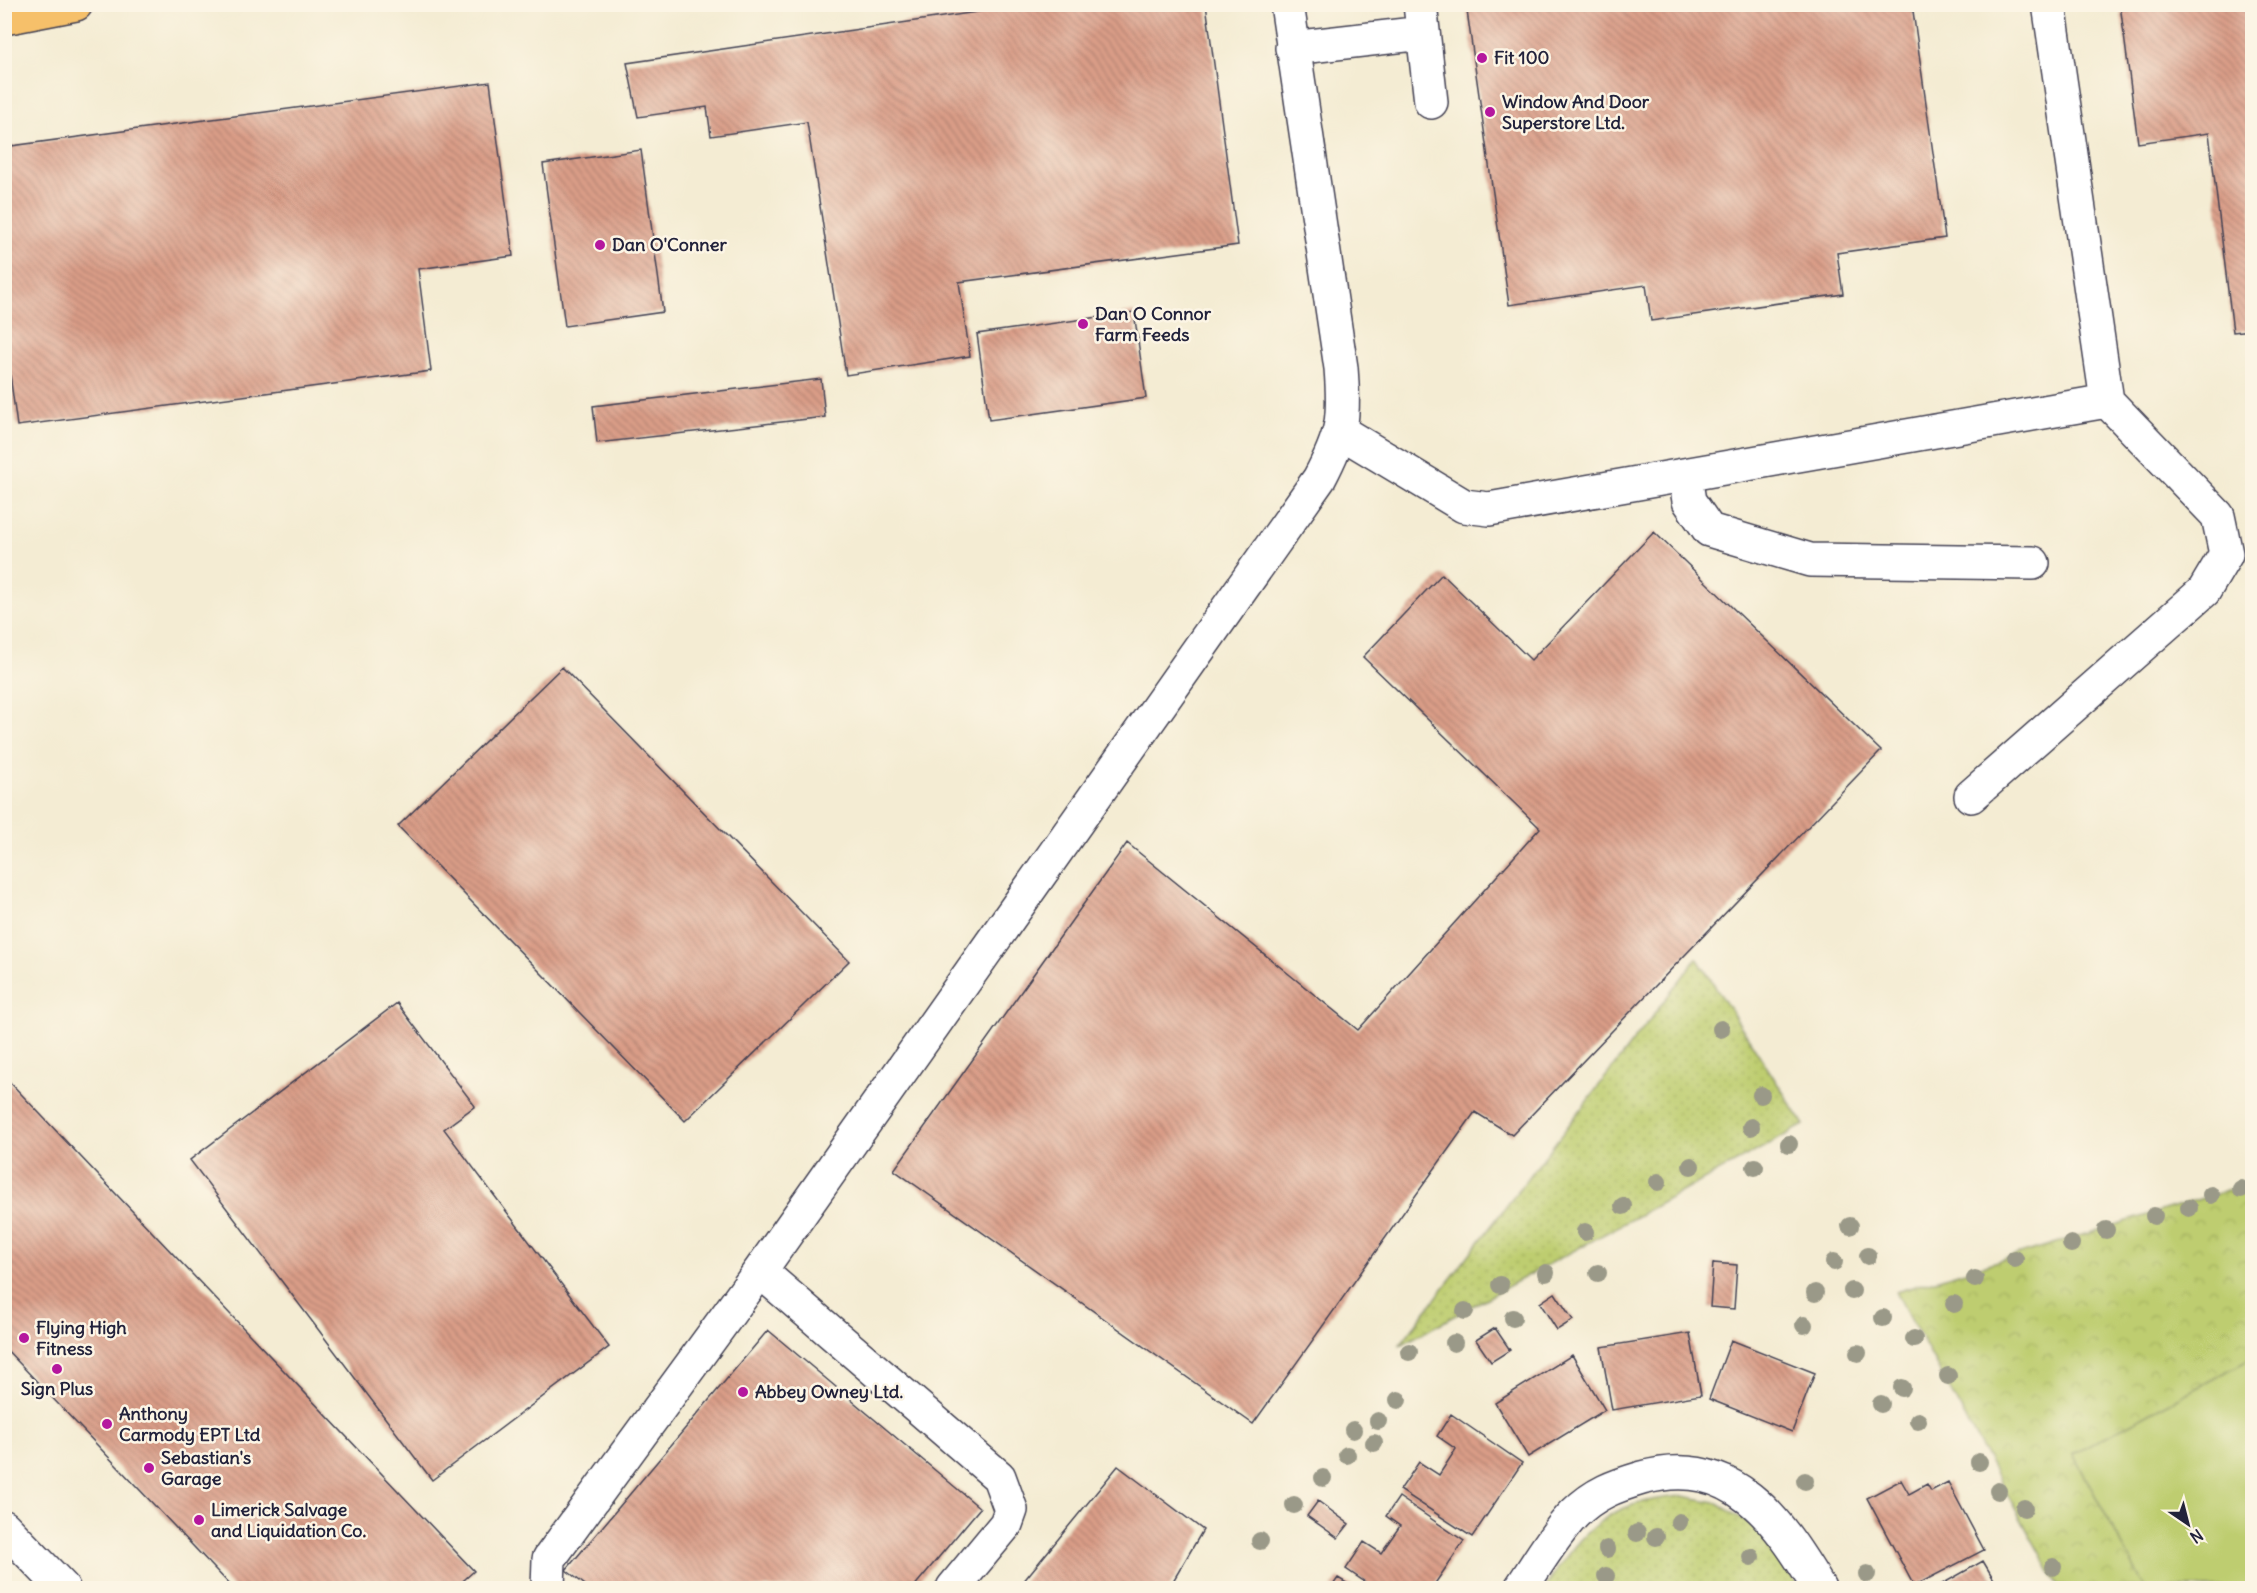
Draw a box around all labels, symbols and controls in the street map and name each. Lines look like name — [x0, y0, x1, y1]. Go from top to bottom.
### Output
place label: Fit 100 — [1494, 46, 1550, 69]
marker: Fit 100 — [1475, 51, 1489, 65]
place label: Window And Door Superstore Ltd. — [1502, 90, 1650, 134]
marker: Window And Door Superstore Ltd. — [1483, 105, 1497, 119]
place label: Dan O'Conner — [612, 233, 727, 256]
marker: Dan O'Conner — [593, 238, 607, 252]
place label: Dan O Connor Farm Feeds — [1095, 302, 1212, 346]
marker: Dan O Connor Farm Feeds — [1076, 317, 1090, 331]
place label: Flying High Fitness — [36, 1316, 127, 1360]
marker: Flying High Fitness — [17, 1331, 31, 1345]
marker: Sign Plus — [50, 1362, 64, 1376]
place label: Sign Plus — [21, 1377, 93, 1400]
place label: Abbey Owney Ltd. — [755, 1380, 903, 1403]
marker: Abbey Owney Ltd. — [736, 1385, 750, 1399]
place label: Anthony Carmody EPT Ltd — [119, 1402, 261, 1446]
marker: Anthony Carmody EPT Ltd — [100, 1417, 114, 1431]
place label: Sebastian's Garage — [161, 1446, 251, 1490]
marker: Sebastian's Garage — [142, 1461, 156, 1475]
north arrow — [2158, 1494, 2218, 1554]
place label: Limerick Salvage and Liquidation Co. — [211, 1498, 366, 1542]
marker: Limerick Salvage and Liquidation Co. — [192, 1513, 206, 1527]
text: N — [2186, 1525, 2207, 1548]

